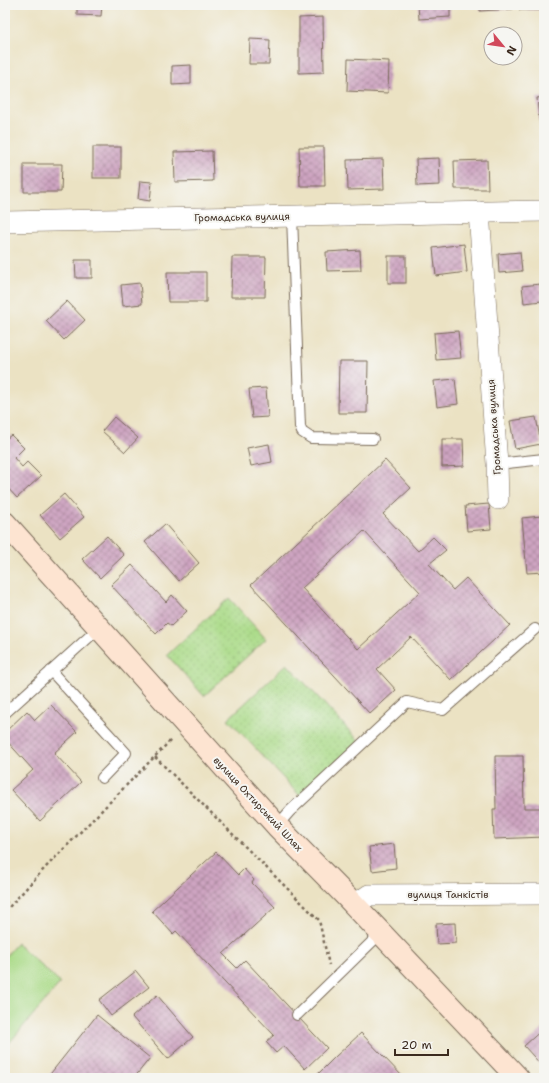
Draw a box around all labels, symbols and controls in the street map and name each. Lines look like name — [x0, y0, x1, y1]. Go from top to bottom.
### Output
north arrow — [483, 26, 523, 66]
text: N — [502, 43, 520, 58]
street label: Громадська вулиця — [194, 210, 290, 224]
street label: Громадська вулиця — [484, 379, 504, 475]
street label: вулиця Охтирський Шлях — [211, 754, 305, 854]
street label: вулиця Танкістів — [408, 888, 488, 901]
scale bar — [395, 1031, 448, 1057]
text: 20 m — [401, 1037, 432, 1053]

